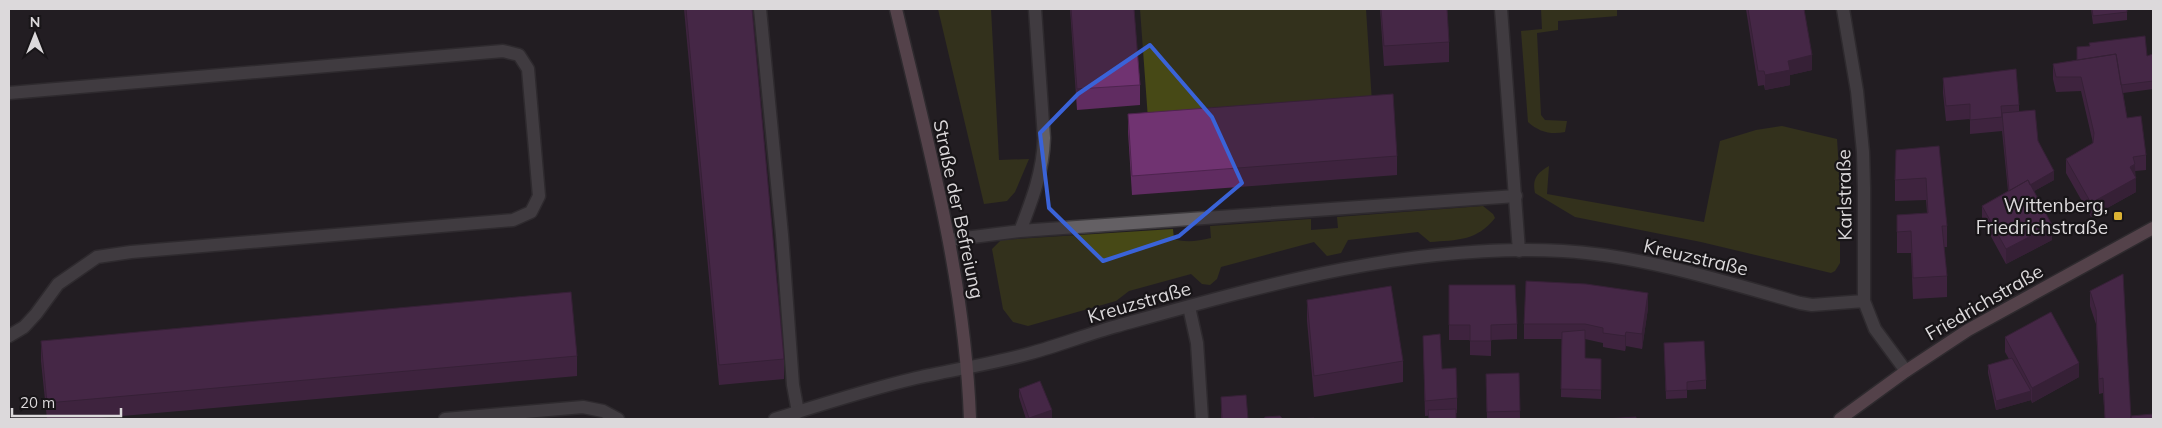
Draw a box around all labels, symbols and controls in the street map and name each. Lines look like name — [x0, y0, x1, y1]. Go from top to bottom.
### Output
north arrow — [10, 10, 60, 60]
text: N — [30, 13, 40, 31]
street label: Straße der Befreiung — [928, 117, 990, 301]
street label: Karlstraße — [1831, 149, 1857, 241]
place label: Wittenberg, Friedrichstraße — [1976, 193, 2108, 239]
marker: Wittenberg, Friedrichstraße — [2112, 210, 2124, 222]
street label: Kreuzstraße — [1641, 233, 1751, 281]
street label: Friedrichstraße — [1921, 259, 2047, 345]
street label: Kreuzstraße — [1085, 276, 1193, 328]
scale bar — [12, 386, 121, 418]
text: 20 m — [20, 393, 55, 412]

